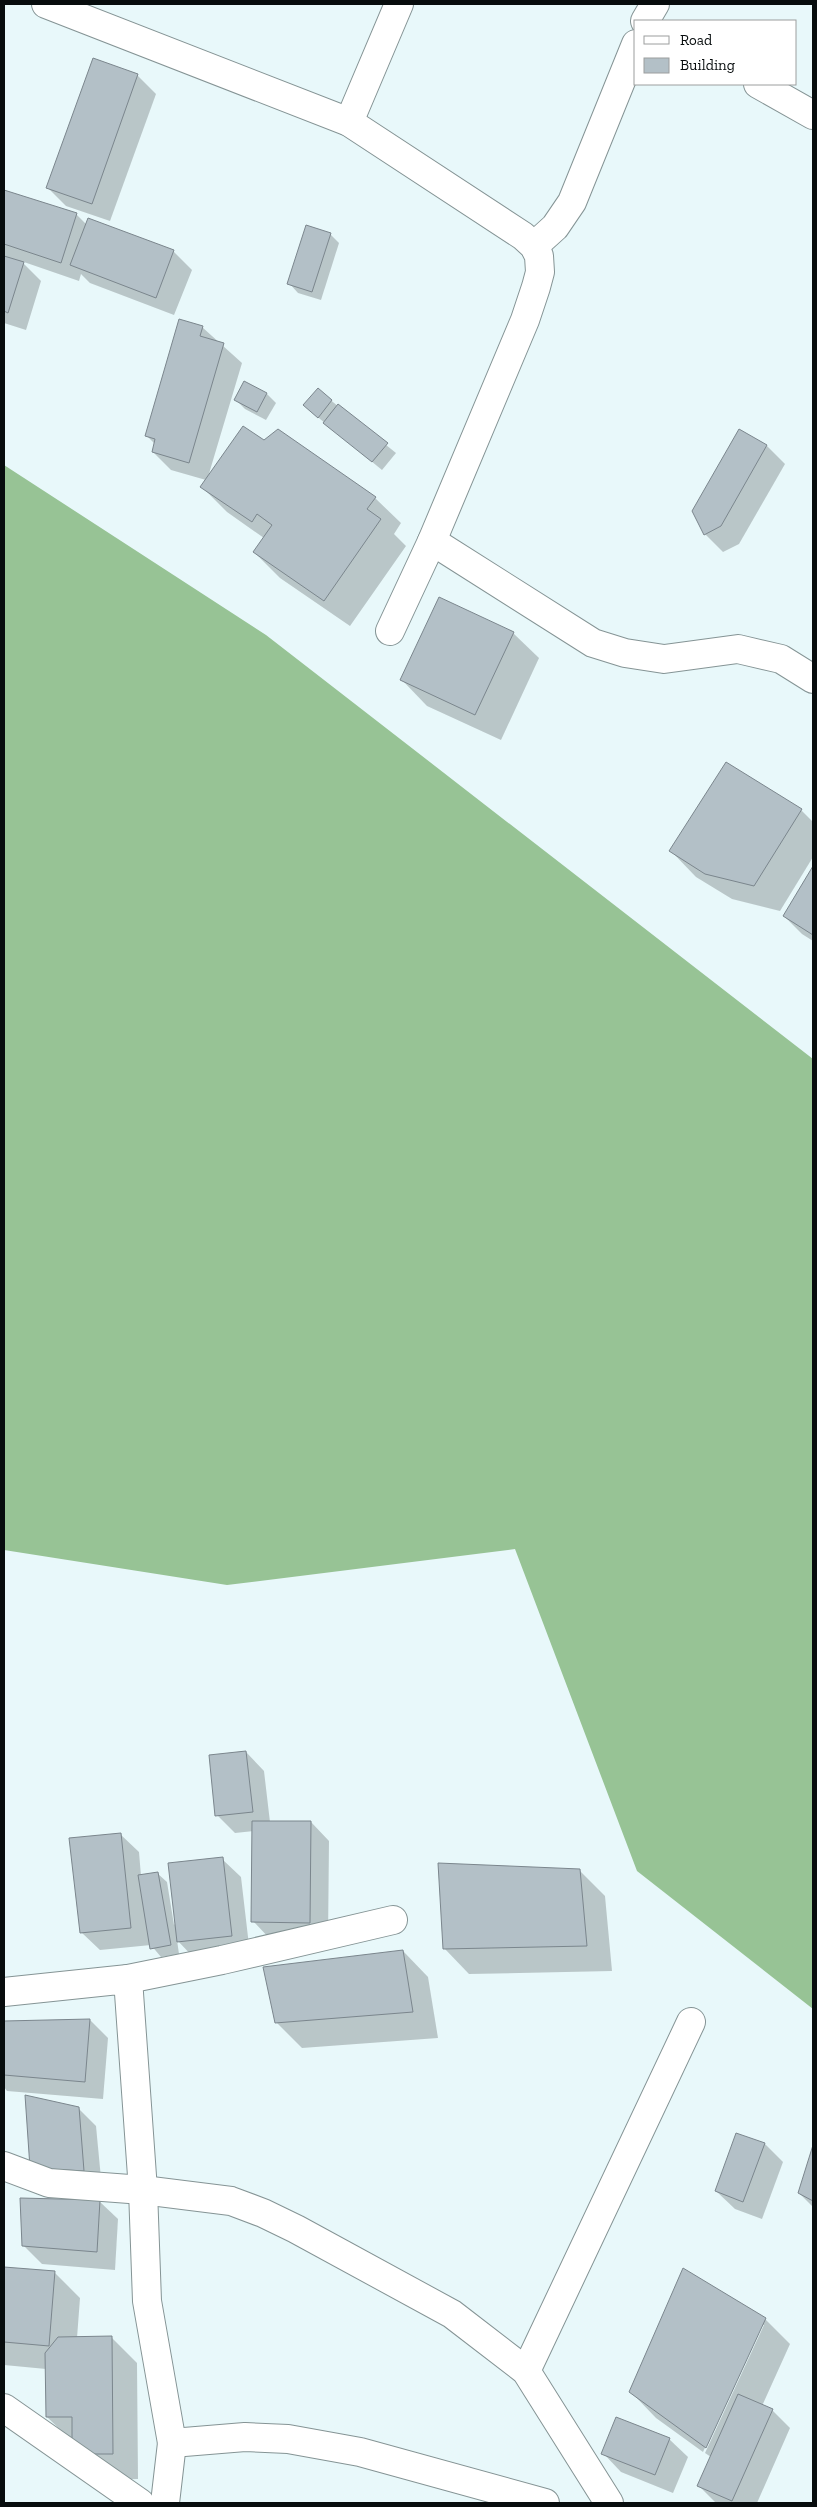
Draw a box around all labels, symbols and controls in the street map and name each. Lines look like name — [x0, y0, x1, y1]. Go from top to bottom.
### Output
legend — [634, 20, 797, 85]
text: Road — [680, 31, 713, 49]
text: Building — [680, 56, 735, 74]

